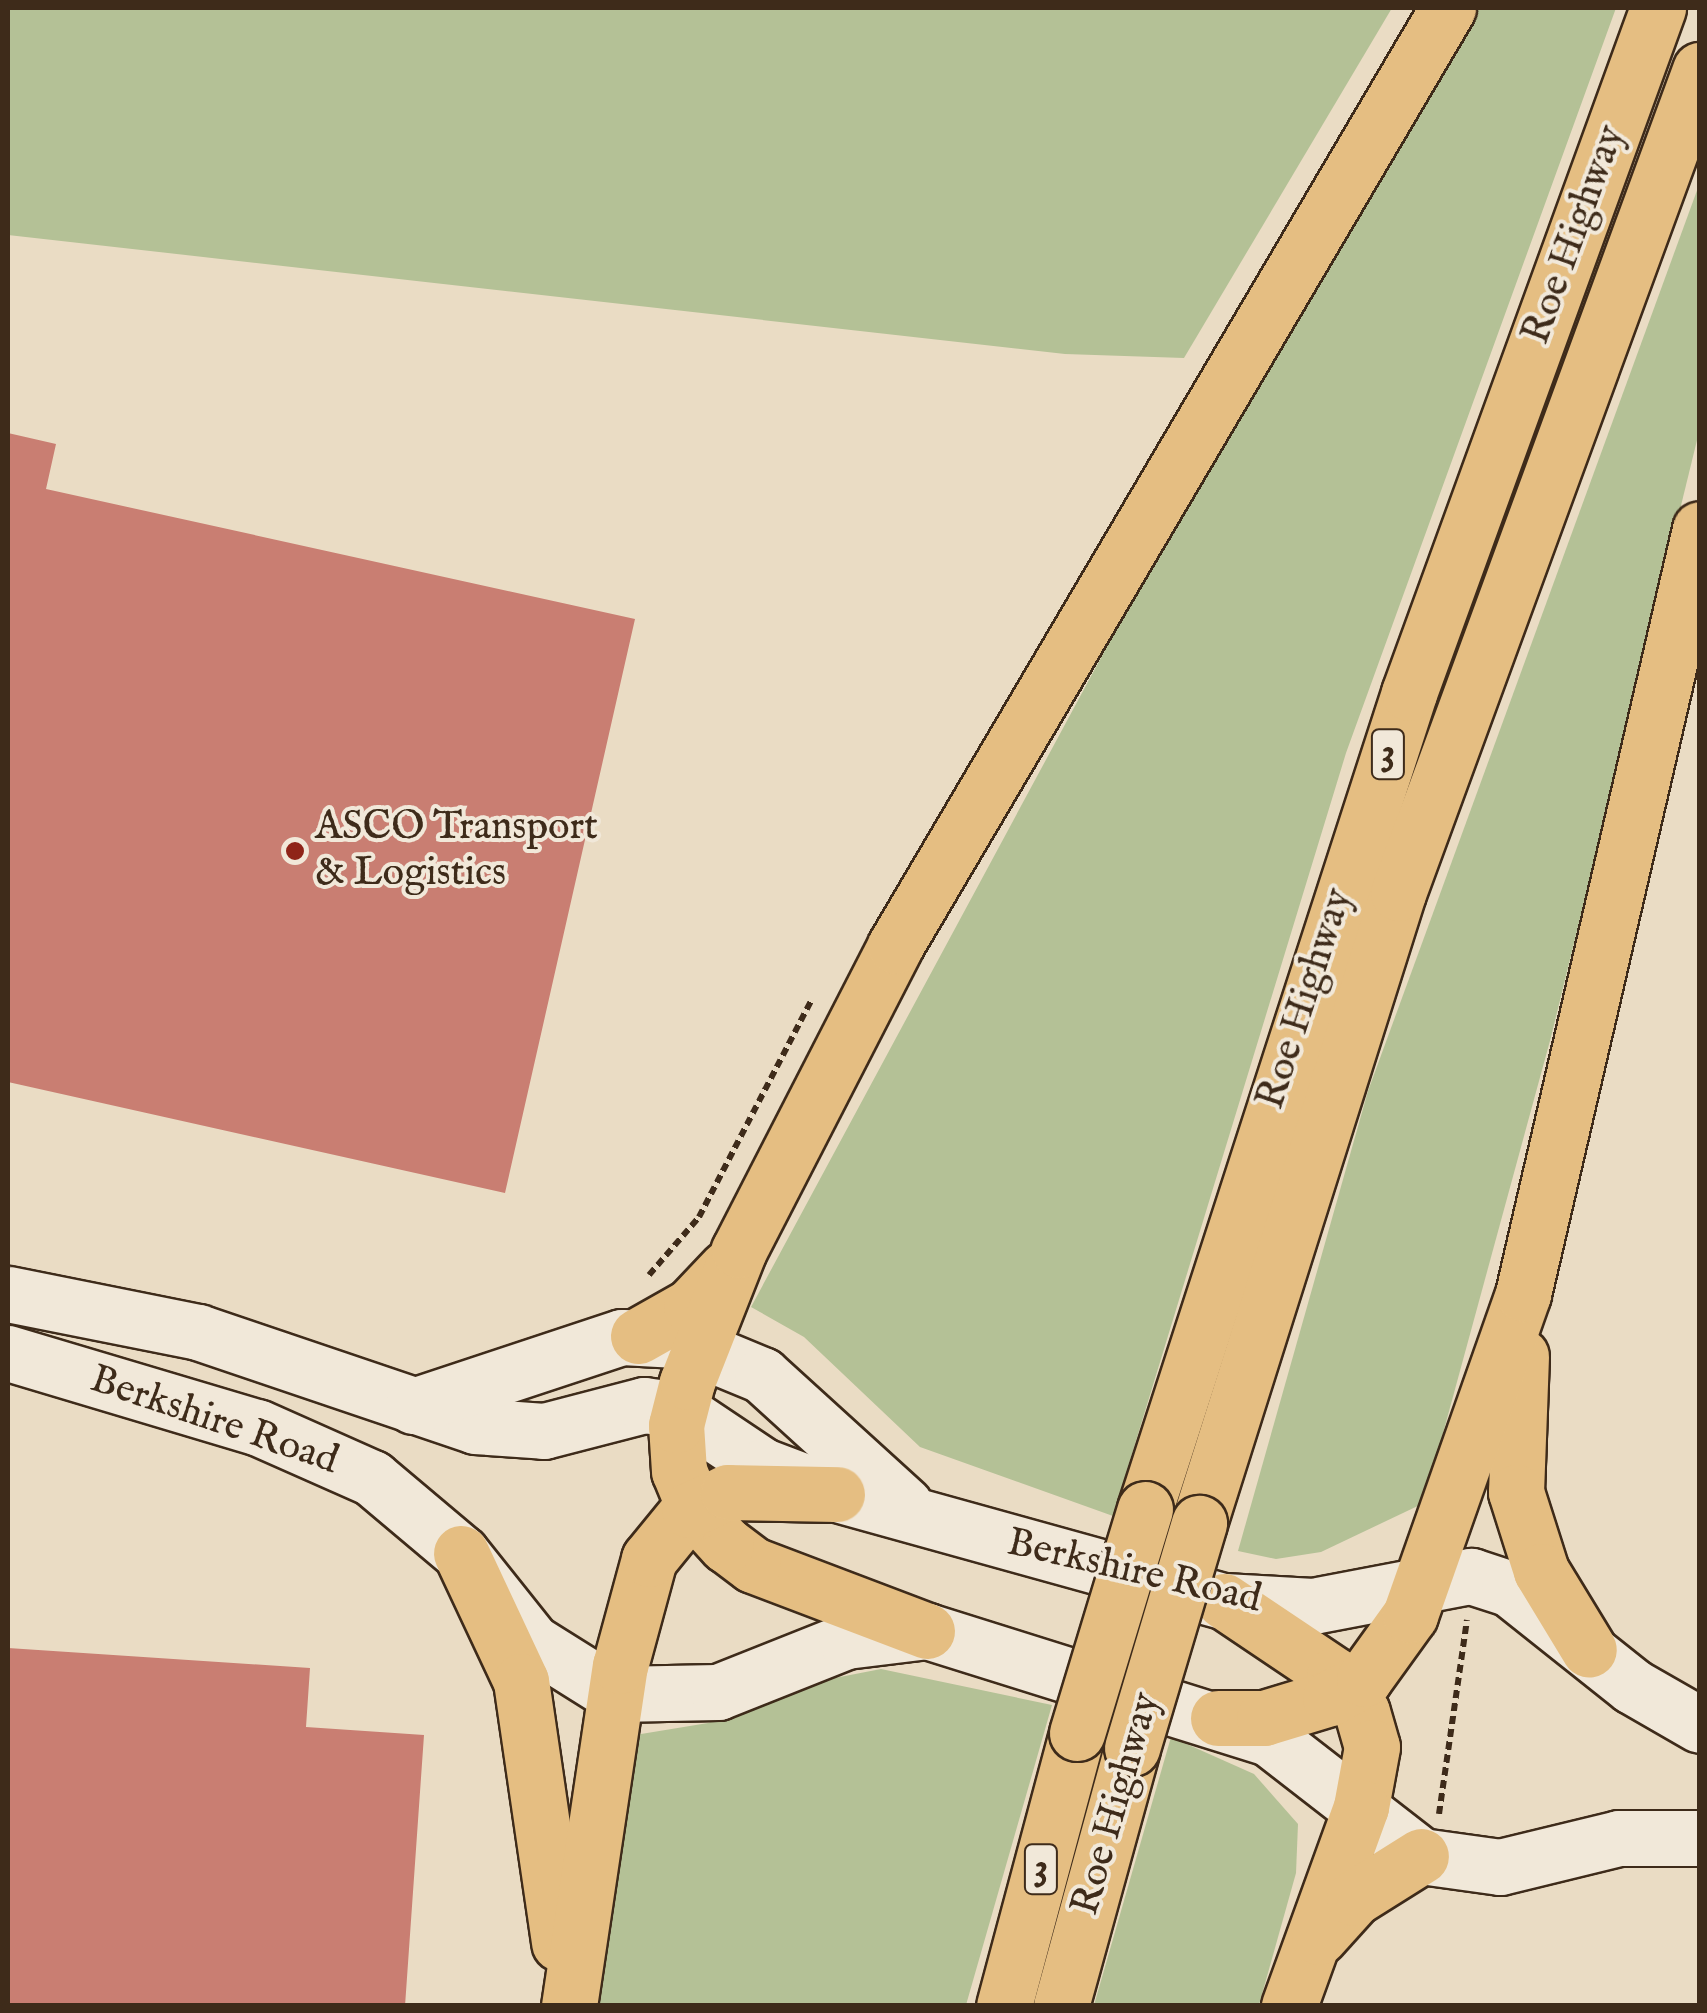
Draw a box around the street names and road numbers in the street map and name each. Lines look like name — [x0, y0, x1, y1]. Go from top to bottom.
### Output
street label: Roe Highway — [1513, 119, 1637, 351]
road number: 3 — [1370, 721, 1406, 787]
street label: Roe Highway — [1248, 883, 1364, 1115]
street label: Berkshire Road — [84, 1356, 344, 1486]
street label: Berkshire Road — [1002, 1519, 1266, 1625]
street label: Roe Highway — [1062, 1687, 1172, 1921]
road number: 3 — [1024, 1836, 1058, 1902]

